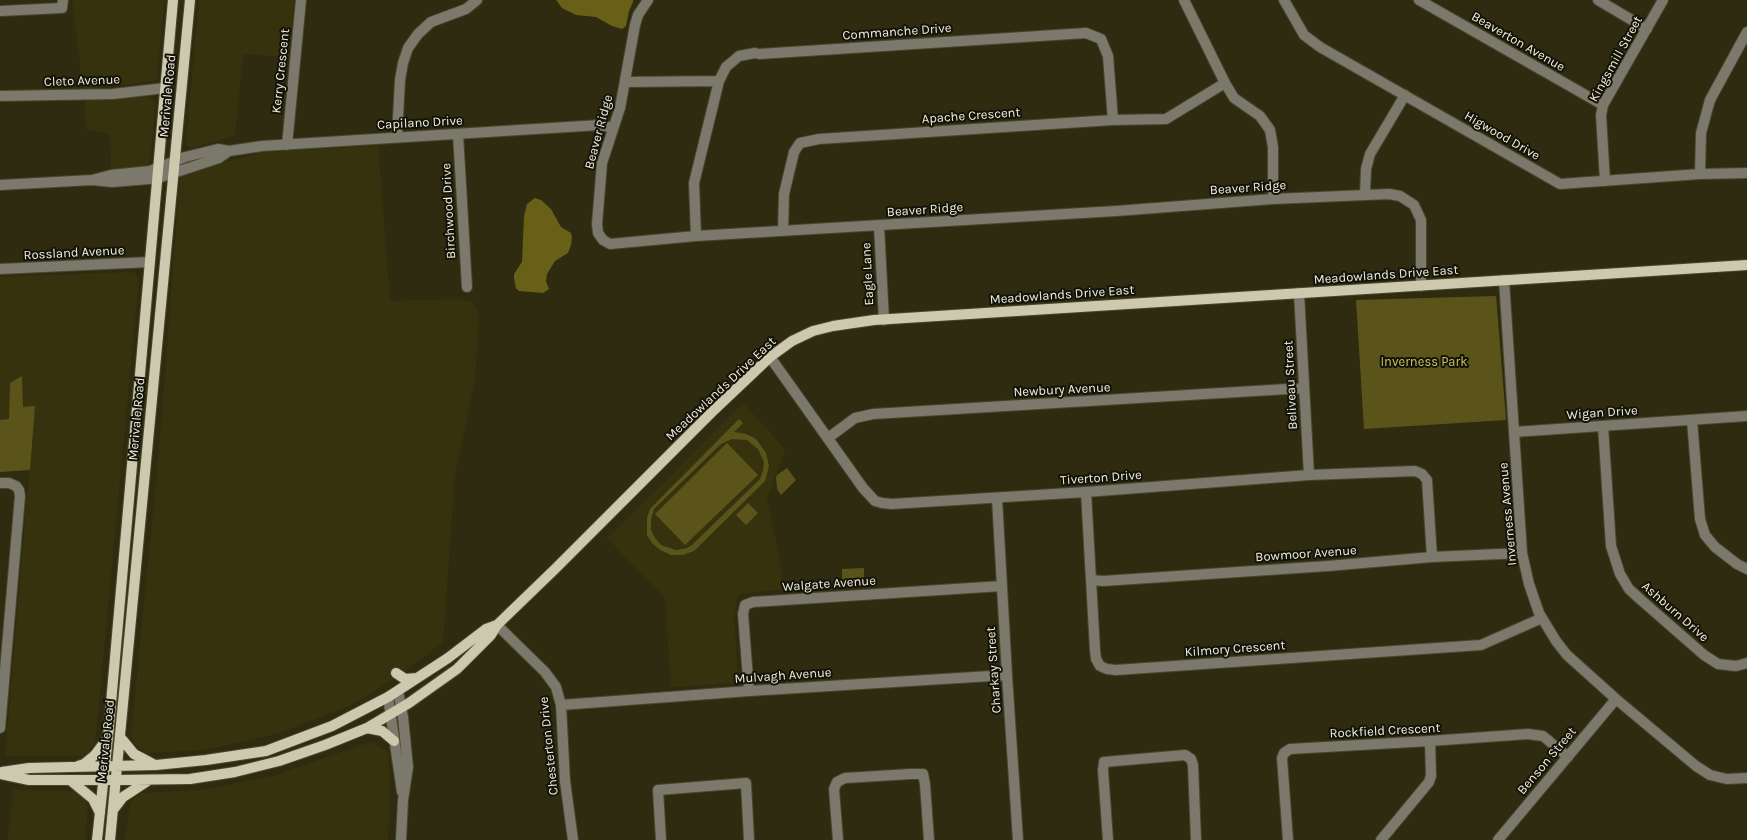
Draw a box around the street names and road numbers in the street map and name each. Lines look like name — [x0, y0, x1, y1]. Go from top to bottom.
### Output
street label: Beaverton Avenue — [1468, 9, 1568, 75]
street label: Kingsmill Street — [1586, 13, 1646, 105]
street label: Commanche Drive — [842, 20, 952, 44]
street label: Kerry Crescent — [269, 28, 293, 114]
street label: Merivale Road — [157, 54, 179, 138]
street label: Cleto Avenue — [44, 72, 120, 90]
street label: Beaver Ridge — [582, 93, 616, 171]
street label: Apache Crescent — [921, 105, 1021, 127]
street label: Higwood Drive — [1461, 108, 1543, 164]
street label: Capilano Drive — [377, 113, 463, 133]
street label: Birchwood Drive — [439, 163, 459, 259]
street label: Beaver Ridge — [1209, 178, 1287, 198]
street label: Beaver Ridge — [886, 200, 964, 220]
street label: Eagle Lane — [859, 242, 877, 306]
street label: Rossland Avenue — [23, 243, 125, 263]
street label: Meadowlands Drive East — [1313, 262, 1459, 288]
street label: Meadowlands Drive East — [989, 282, 1135, 308]
street label: Meadowlands Drive East — [663, 334, 779, 444]
street label: Beliveau Street — [1281, 340, 1301, 430]
street label: Merivale Road — [126, 377, 148, 461]
street label: Newbury Avenue — [1013, 380, 1111, 400]
street label: Wigan Drive — [1566, 403, 1638, 423]
street label: Inverness Avenue — [1496, 462, 1520, 566]
street label: Tiverton Drive — [1060, 467, 1142, 489]
street label: Bowmoor Avenue — [1255, 543, 1357, 565]
street label: Walgate Avenue — [782, 573, 876, 595]
street label: Ashburn Drive — [1638, 579, 1712, 645]
street label: Charkay Street — [983, 626, 1005, 714]
street label: Kilmory Crescent — [1184, 638, 1286, 660]
street label: Mulvagh Avenue — [734, 665, 832, 687]
street label: Chesterton Drive — [536, 696, 562, 796]
street label: Merivale Road — [94, 699, 118, 783]
street label: Rockfield Crescent — [1329, 720, 1441, 742]
street label: Benson Street — [1514, 724, 1580, 798]

